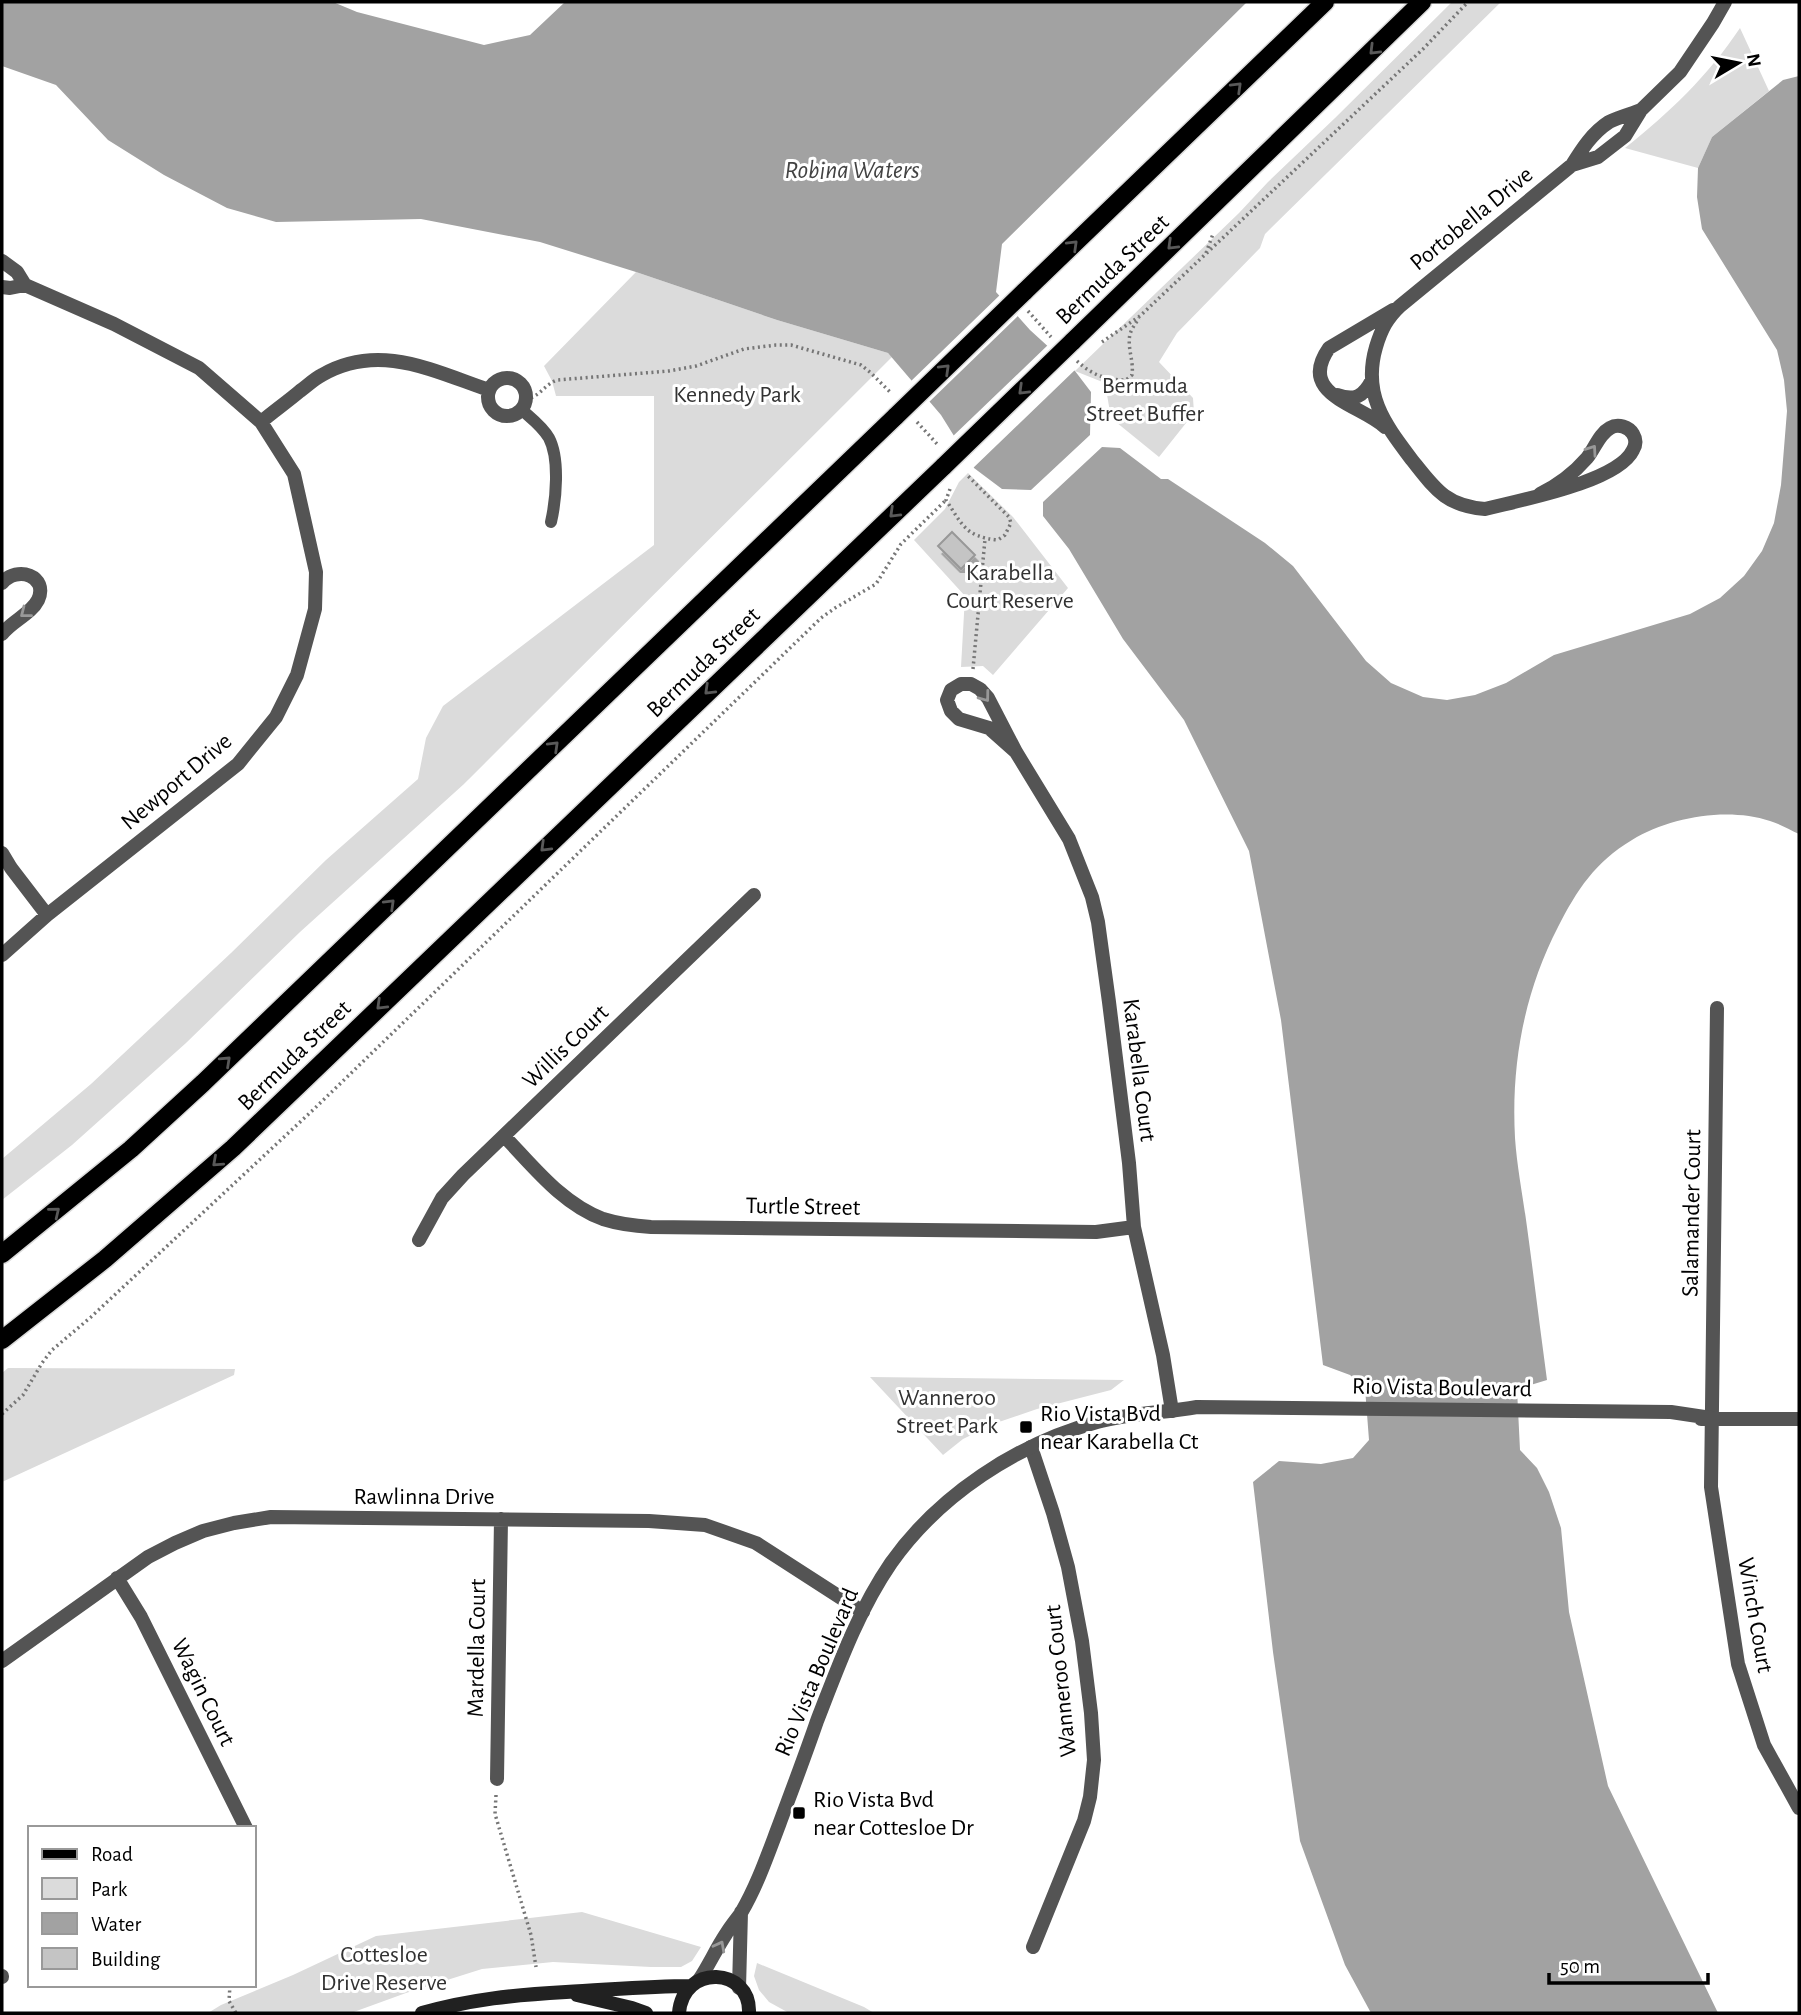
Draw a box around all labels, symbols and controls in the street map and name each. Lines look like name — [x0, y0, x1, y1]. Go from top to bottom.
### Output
north arrow — [1703, 28, 1773, 98]
one-way arrow — [1369, 41, 1382, 54]
text: N — [1743, 52, 1764, 68]
one-way arrow — [1229, 82, 1242, 95]
water label: Robina Waters — [785, 157, 919, 183]
street label: Portobella Drive — [1406, 162, 1538, 275]
street label: Bermuda Street — [1052, 210, 1174, 329]
one-way arrow — [1167, 236, 1180, 249]
one-way arrow — [1065, 240, 1078, 253]
one-way arrow — [937, 364, 950, 377]
park label: Bermuda Street Buffer — [1086, 374, 1204, 426]
one-way arrow — [1018, 381, 1031, 394]
park label: Kennedy Park — [673, 383, 801, 407]
one-way arrow — [1583, 445, 1596, 458]
one-way arrow — [889, 505, 902, 518]
park label: Karabella Court Reserve — [946, 561, 1074, 613]
street label: Bermuda Street — [643, 603, 765, 722]
one-way arrow — [20, 605, 32, 618]
one-way arrow — [704, 681, 717, 694]
one-way arrow — [977, 690, 989, 702]
street label: Newport Drive — [117, 729, 237, 835]
one-way arrow — [545, 741, 558, 754]
one-way arrow — [540, 839, 553, 852]
one-way arrow — [382, 899, 395, 912]
street label: Bermuda Street — [234, 996, 356, 1115]
one-way arrow — [376, 997, 389, 1010]
street label: Karabella Court — [1118, 997, 1160, 1143]
street label: Willis Court — [518, 1000, 613, 1093]
one-way arrow — [218, 1057, 231, 1070]
street label: Salamander Court — [1679, 1129, 1705, 1297]
one-way arrow — [212, 1154, 225, 1166]
street label: Turtle Street — [745, 1194, 861, 1220]
one-way arrow — [48, 1207, 60, 1220]
street label: Rio Vista Boulevard — [1352, 1374, 1532, 1402]
park label: Wanneroo Street Park — [896, 1386, 998, 1438]
place label: Rio Vista Bvd near Karabella Ct — [1040, 1402, 1199, 1454]
marker: Rio Vista Bvd near Karabella Ct — [1018, 1419, 1034, 1435]
street label: Rawlinna Drive — [353, 1485, 495, 1509]
street label: Winch Court — [1733, 1556, 1777, 1675]
street label: Mardella Court — [464, 1578, 490, 1718]
street label: Rio Vista Boulevard — [771, 1585, 863, 1760]
street label: Wanneroo Court — [1041, 1603, 1081, 1758]
street label: Wagin Court — [167, 1635, 240, 1750]
place label: Rio Vista Bvd near Cottesloe Dr — [813, 1788, 974, 1840]
marker: Rio Vista Bvd near Cottesloe Dr — [791, 1805, 807, 1821]
legend — [28, 1826, 256, 1987]
text: Road — [91, 1844, 133, 1865]
text: Park — [91, 1879, 128, 1900]
text: Water — [91, 1914, 141, 1935]
one-way arrow — [711, 1941, 725, 1953]
scale bar — [1549, 1941, 1708, 1985]
park label: Cottesloe Drive Reserve — [321, 1943, 447, 1995]
text: Building — [91, 1949, 161, 1970]
text: 50 m — [1560, 1956, 1600, 1977]

